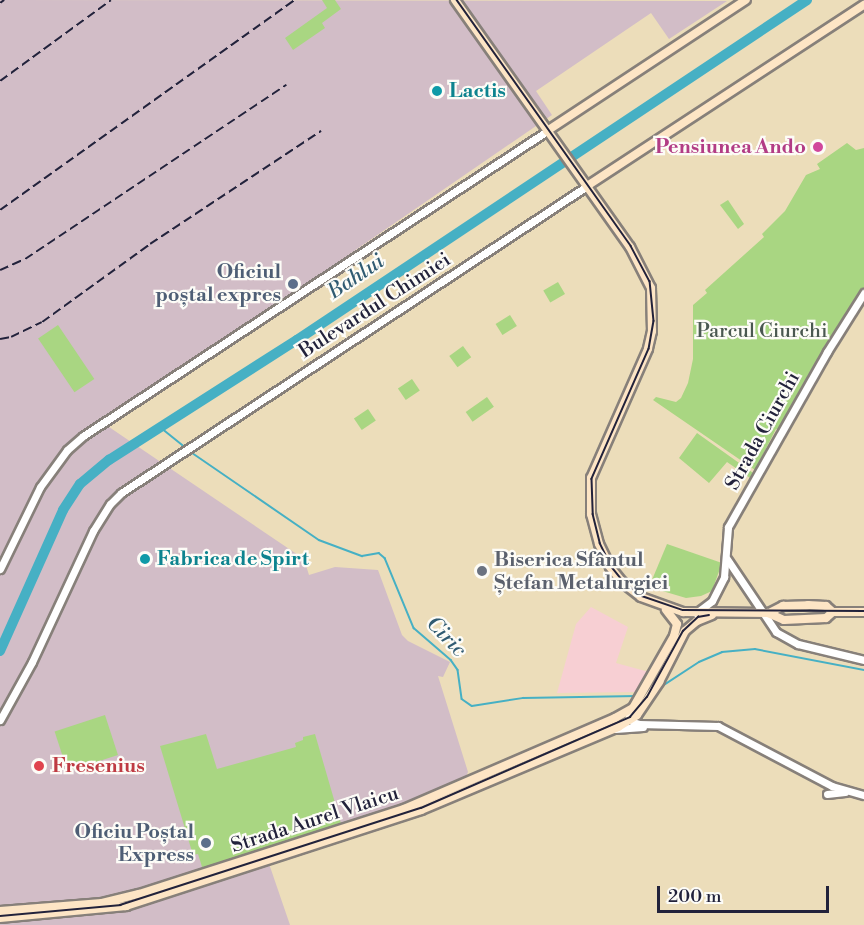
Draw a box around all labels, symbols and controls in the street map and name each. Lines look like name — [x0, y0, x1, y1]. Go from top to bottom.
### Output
place label: Lactis — [449, 79, 506, 103]
marker: Lactis — [430, 84, 444, 98]
place label: Pensiunea Ando — [655, 135, 806, 159]
marker: Pensiunea Ando — [811, 140, 825, 154]
street label: Bulevardul Chimiei — [295, 248, 455, 364]
water label: Bahlui — [323, 249, 389, 305]
place label: Oficiul poștal expres — [155, 260, 281, 307]
marker: Oficiul poștal expres — [286, 277, 300, 291]
park label: Parcul Ciurchi — [696, 319, 828, 343]
street label: Strada Ciurchi — [721, 368, 805, 494]
place label: Fabrica de Spirt — [157, 547, 309, 571]
place label: Biserica Sfântul Ștefan Metalurgiei — [494, 548, 668, 595]
marker: Fabrica de Spirt — [138, 552, 152, 566]
marker: Biserica Sfântul Ștefan Metalurgiei — [475, 564, 489, 578]
water label: Ciric — [421, 611, 471, 663]
place label: Fresenius — [52, 754, 145, 778]
marker: Fresenius — [30, 757, 48, 775]
street label: Strada Aurel Vlaicu — [228, 782, 402, 858]
place label: Oficiu Poștal Express — [75, 820, 194, 867]
marker: Oficiu Poștal Express — [199, 836, 213, 850]
scale bar — [660, 874, 832, 912]
text: 200 m — [668, 885, 722, 908]

